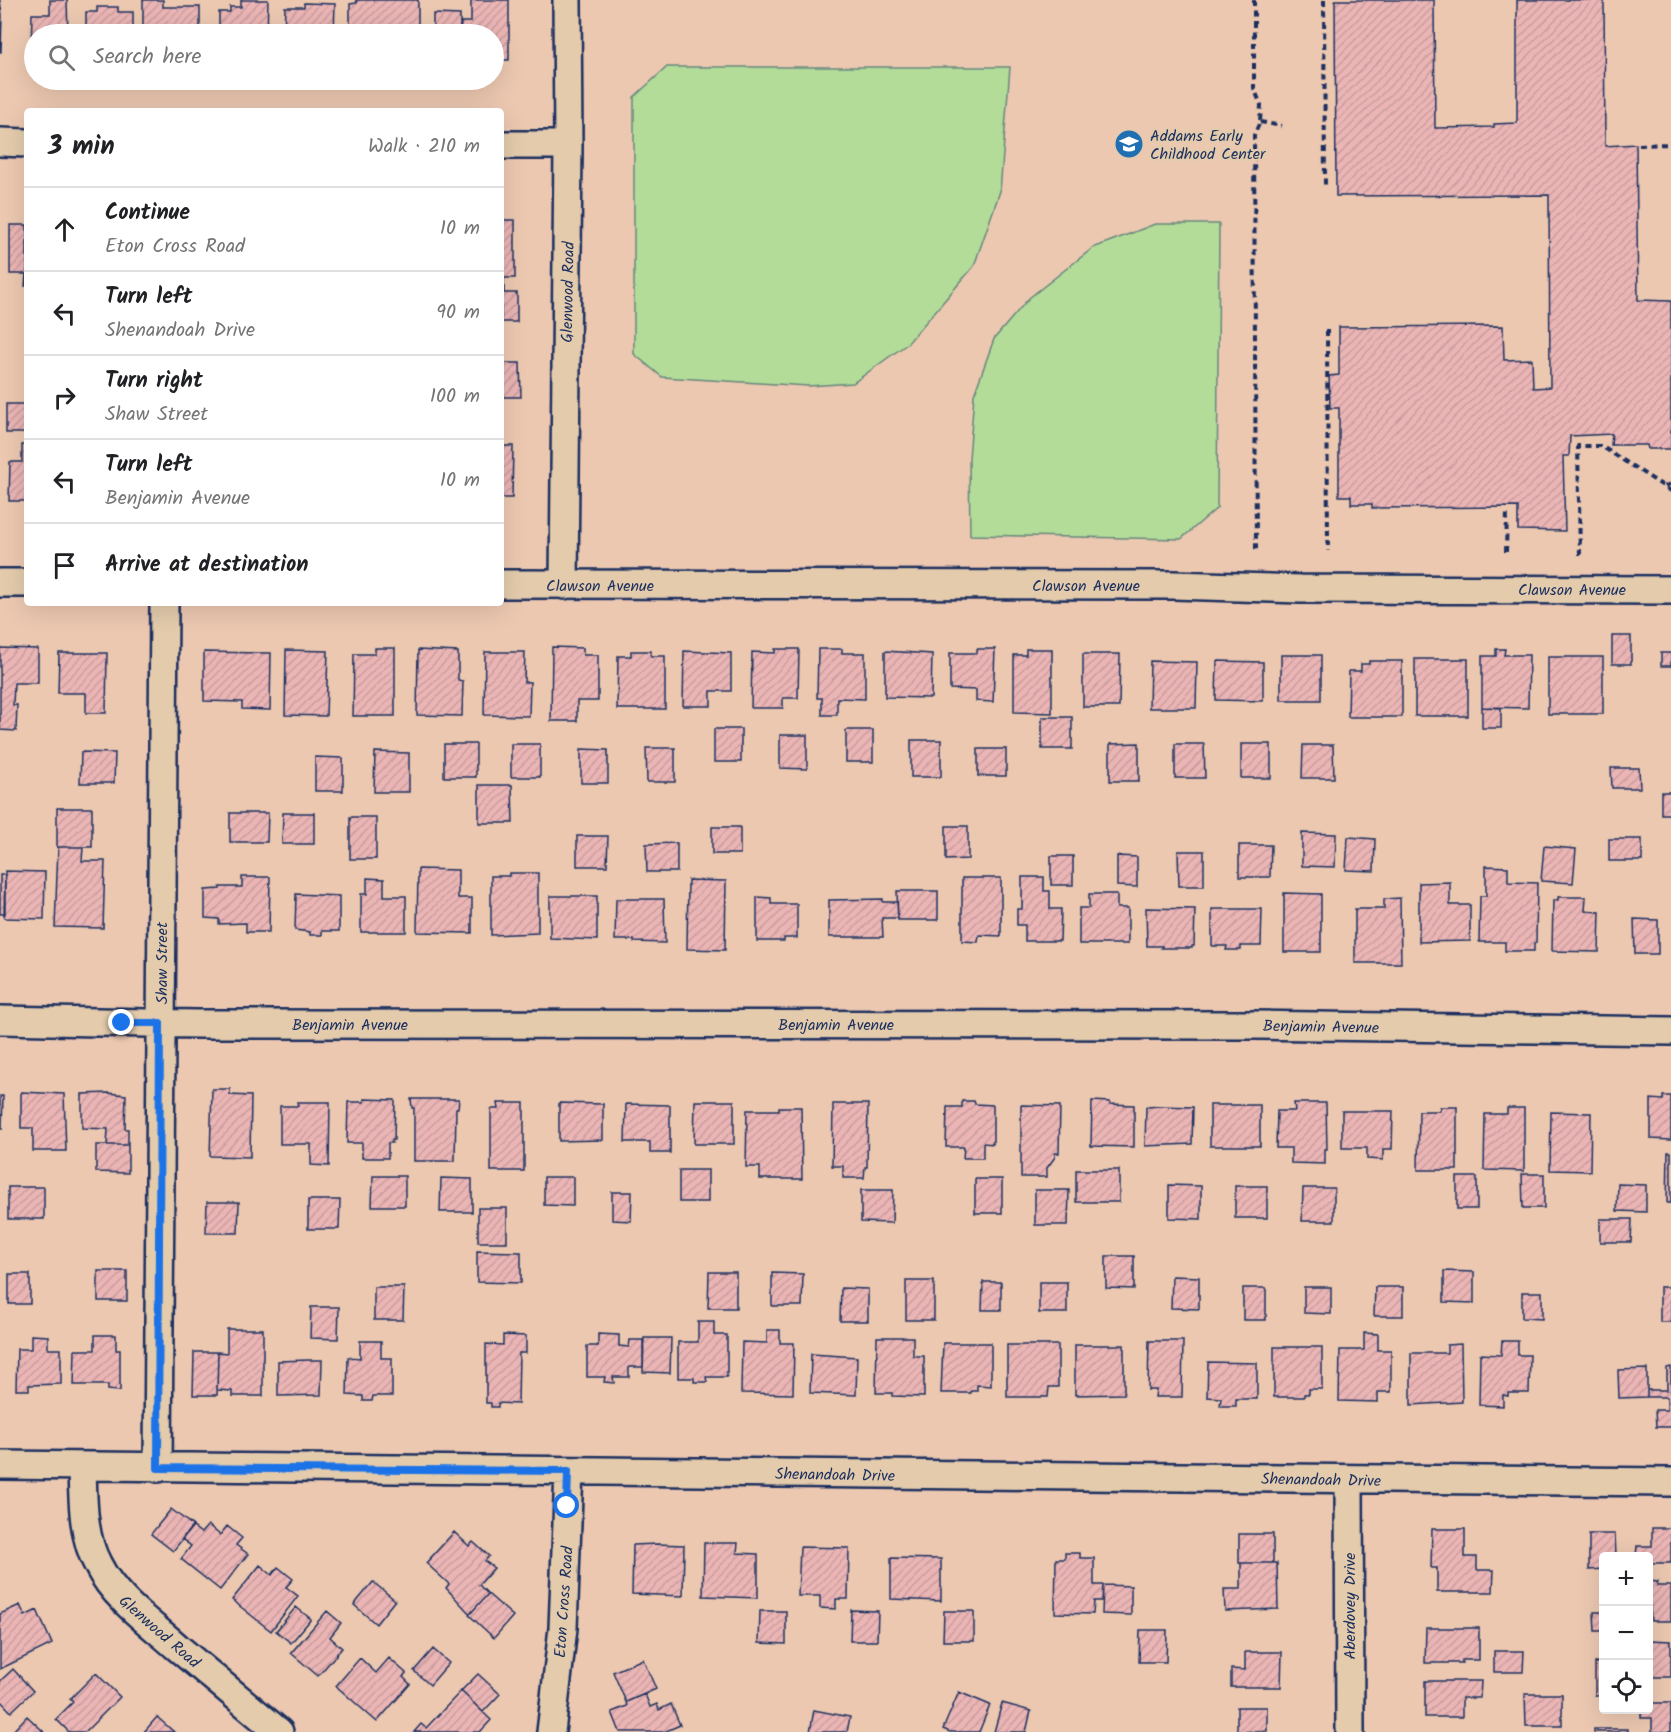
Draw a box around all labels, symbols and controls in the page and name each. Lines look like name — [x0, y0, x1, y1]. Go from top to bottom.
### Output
search box — [24, 24, 504, 90]
text: Search here — [93, 40, 201, 75]
icon: search — [45, 41, 78, 74]
place label: Addams Early Childhood Center — [1150, 124, 1267, 167]
text: 3 min — [48, 126, 115, 168]
school or university icon: Addams Early Childhood Center — [1113, 128, 1145, 160]
text: Walk · 210 m — [368, 131, 480, 163]
text: Continue — [105, 196, 190, 231]
icon: ahead — [48, 213, 81, 246]
text: 10 m — [440, 213, 480, 245]
text: Eton Cross Road — [105, 231, 245, 263]
street label: Glenwood Road — [555, 240, 582, 343]
text: Turn left — [105, 280, 192, 315]
icon: left — [48, 297, 81, 330]
text: 90 m — [436, 297, 480, 329]
text: Shenandoah Drive — [105, 315, 255, 347]
text: Turn right — [105, 364, 203, 399]
icon: right — [48, 381, 81, 414]
text: 100 m — [430, 381, 480, 413]
text: Shaw Street — [105, 399, 208, 431]
text: Turn left — [105, 448, 192, 483]
icon: left — [48, 465, 81, 498]
text: 10 m — [440, 465, 480, 497]
text: Benjamin Avenue — [105, 483, 250, 515]
text: Arrive at destination — [105, 548, 308, 583]
icon: arrive — [48, 549, 81, 582]
street label: Clawson Avenue — [546, 574, 654, 599]
street label: Clawson Avenue — [1032, 574, 1140, 599]
street label: Clawson Avenue — [1518, 578, 1626, 603]
street label: Shaw Street — [150, 921, 175, 1004]
route end — [108, 1009, 134, 1035]
street label: Benjamin Avenue — [292, 1013, 408, 1038]
street label: Benjamin Avenue — [778, 1013, 894, 1038]
street label: Benjamin Avenue — [1263, 1014, 1379, 1041]
street label: Shenandoah Drive — [775, 1462, 895, 1489]
street label: Shenandoah Drive — [1261, 1467, 1381, 1494]
route start — [553, 1492, 579, 1518]
street label: Eton Cross Road — [548, 1544, 581, 1659]
street label: Aberdovey Drive — [1338, 1552, 1363, 1660]
map controls — [1599, 1552, 1653, 1714]
button: + — [1599, 1552, 1653, 1606]
street label: Glenwood Road — [113, 1590, 206, 1675]
button: − — [1599, 1606, 1653, 1660]
button: locate — [1599, 1660, 1653, 1714]

